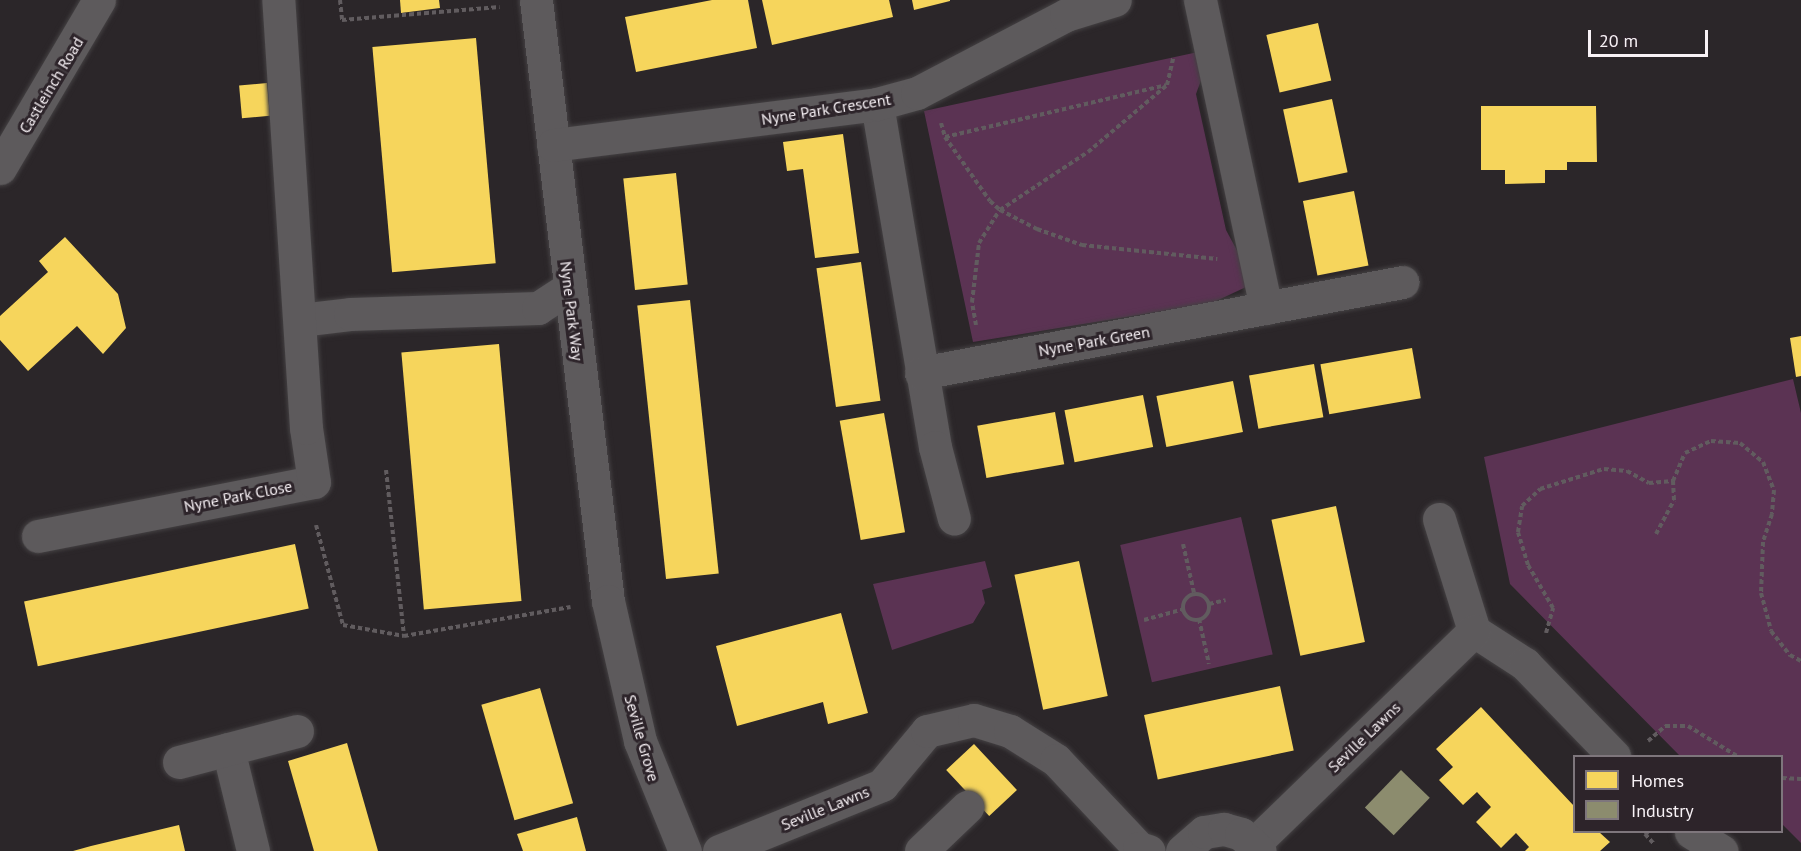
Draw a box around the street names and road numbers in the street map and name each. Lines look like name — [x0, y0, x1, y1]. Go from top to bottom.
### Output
street label: Castleinch Road — [15, 33, 87, 137]
street label: Nyne Park Crescent — [760, 89, 892, 129]
street label: Nyne Park Way — [556, 260, 588, 362]
street label: Nyne Park Green — [1037, 322, 1151, 360]
street label: Nyne Park Close — [182, 476, 294, 516]
street label: Seville Grove — [620, 692, 664, 784]
street label: Seville Lawns — [1324, 698, 1404, 776]
street label: Seville Lawns — [778, 782, 872, 834]

